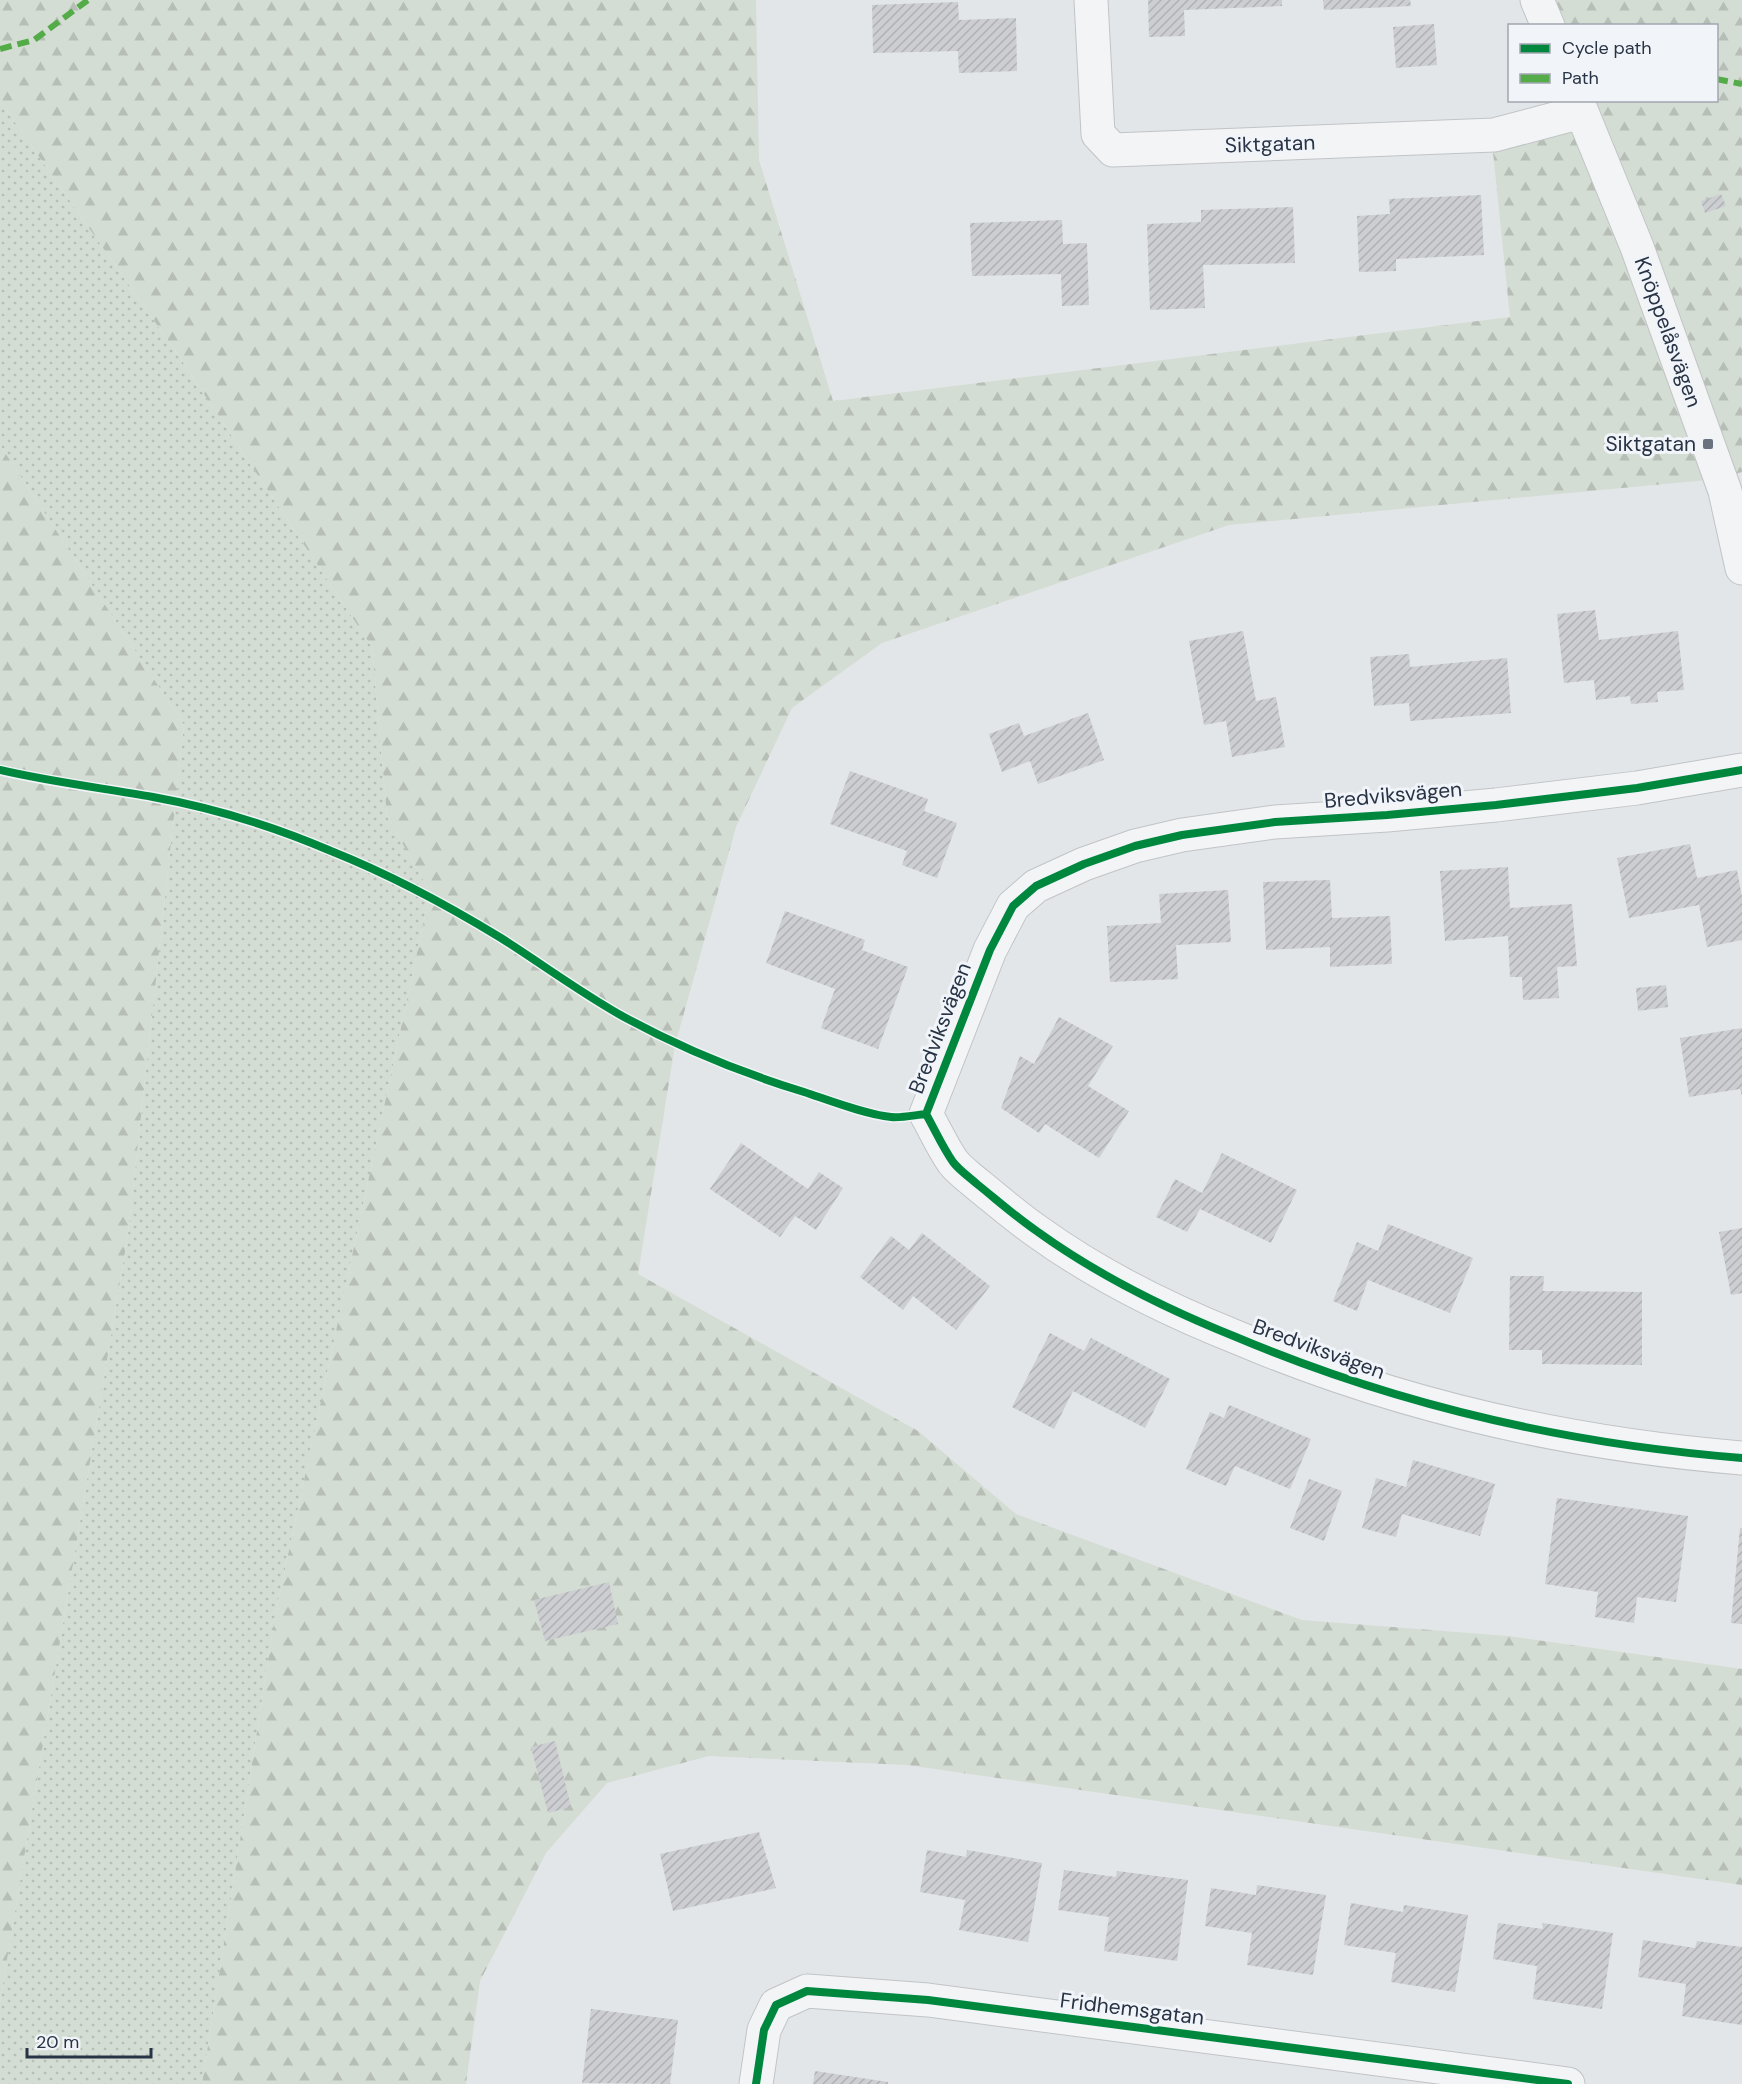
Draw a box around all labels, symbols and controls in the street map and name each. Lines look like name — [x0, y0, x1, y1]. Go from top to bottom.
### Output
legend — [1508, 24, 1718, 102]
text: Cycle path — [1562, 36, 1652, 60]
text: Path — [1562, 66, 1599, 90]
street label: Siktgatan — [1224, 128, 1316, 160]
street label: Knöppelåsvägen — [1628, 253, 1708, 411]
place label: Siktgatan — [1605, 430, 1696, 458]
marker: Siktgatan — [1701, 437, 1715, 451]
street label: Bredviksvägen — [1323, 775, 1463, 815]
street label: Bredviksvägen — [902, 958, 978, 1098]
street label: Bredviksvägen — [1249, 1312, 1389, 1386]
street label: Fridhemsgatan — [1058, 1986, 1206, 2032]
scale bar — [27, 2021, 152, 2059]
text: 20 m — [36, 2030, 79, 2054]

